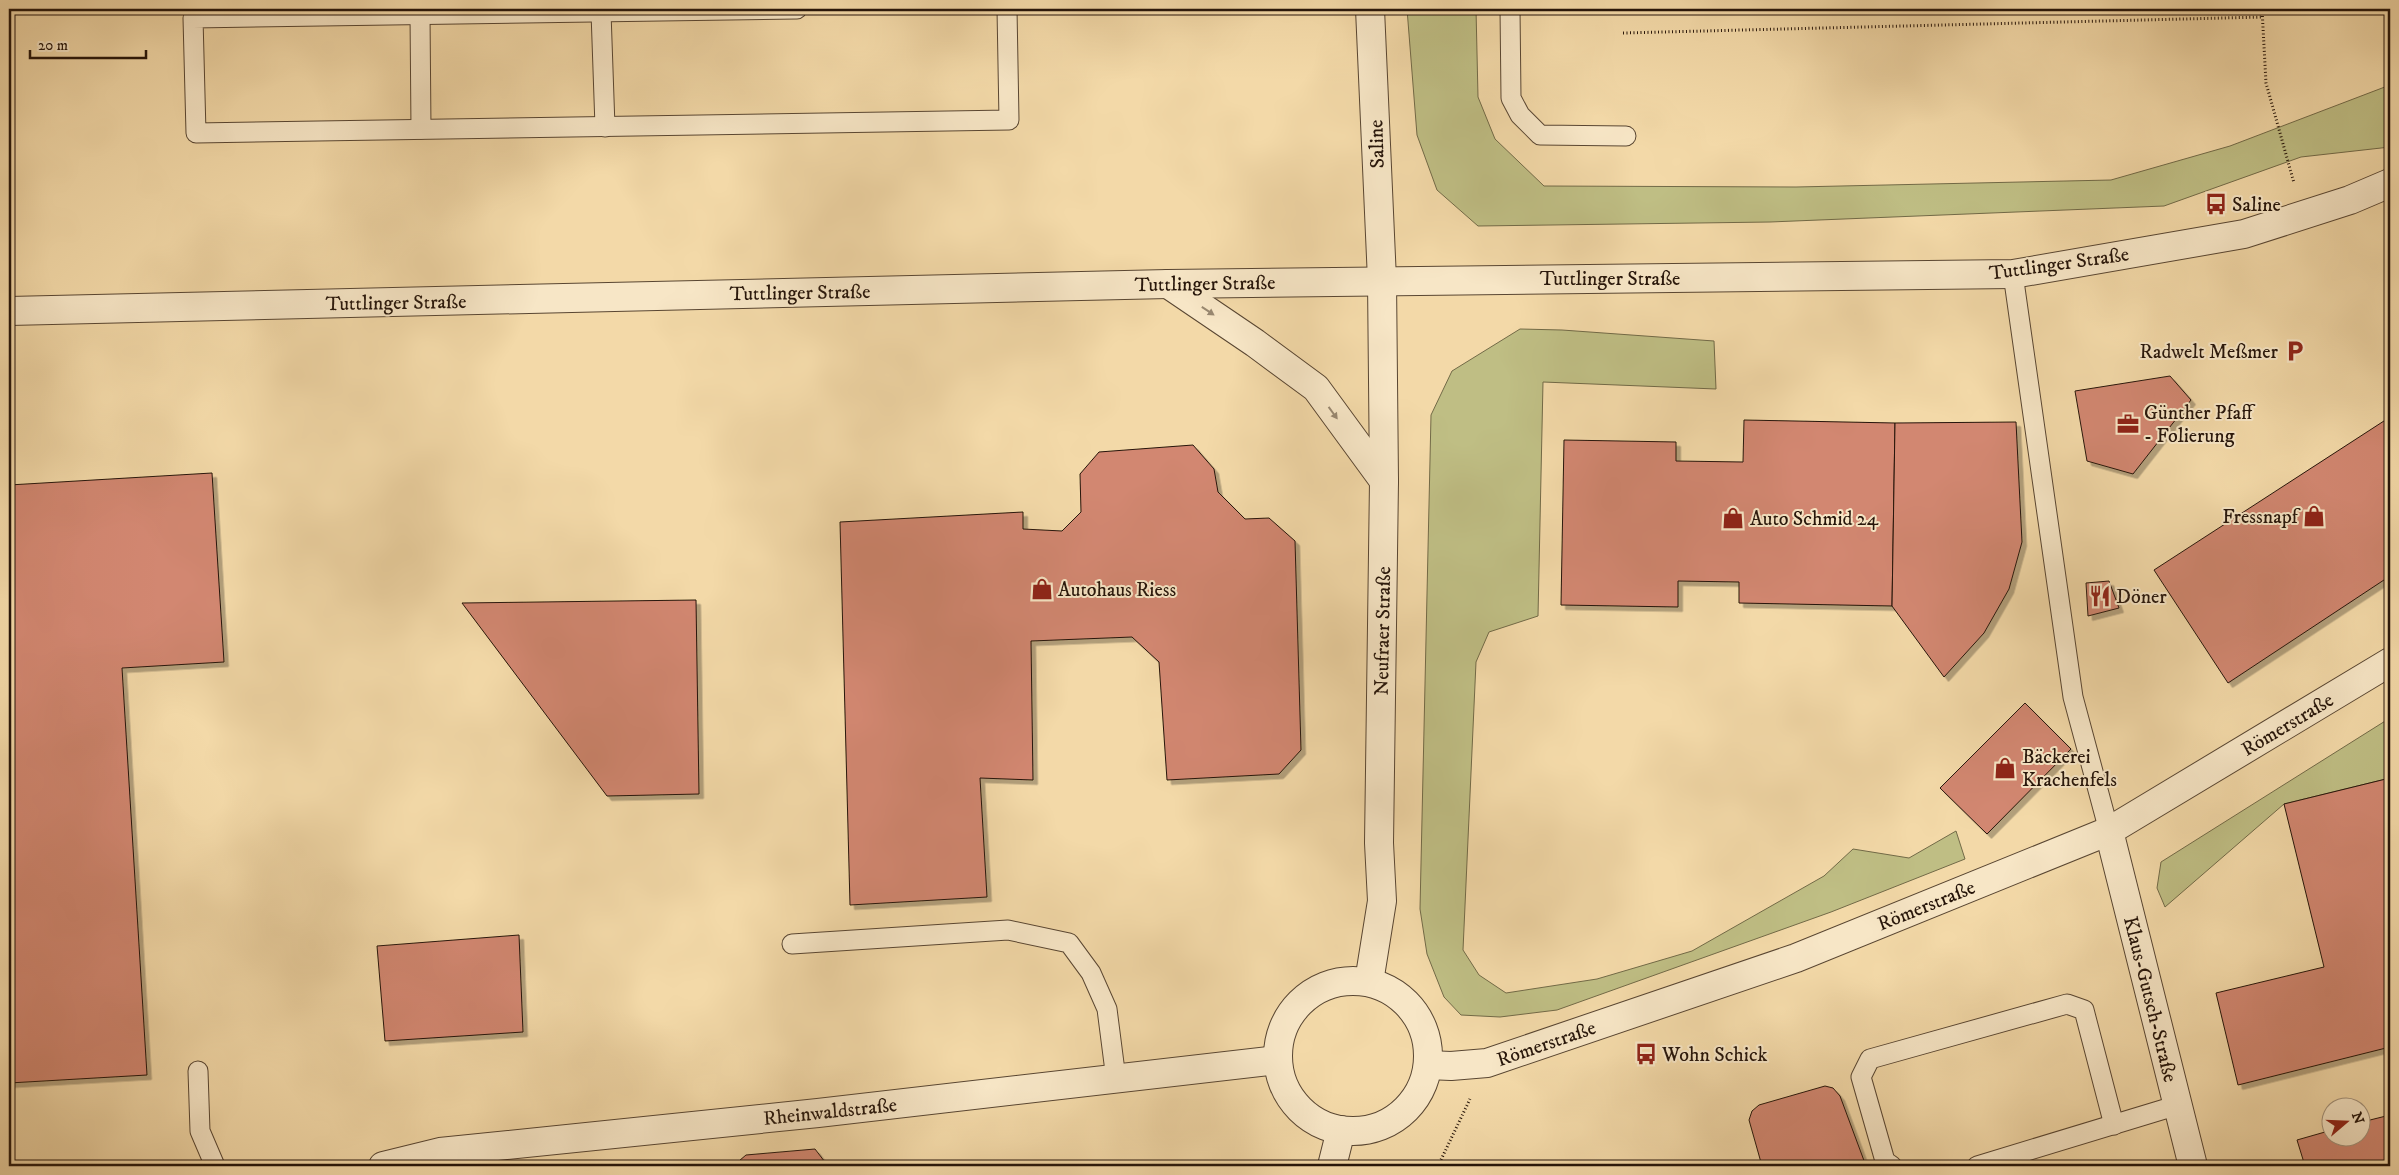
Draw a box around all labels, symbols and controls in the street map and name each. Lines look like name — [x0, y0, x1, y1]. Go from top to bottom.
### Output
scale bar — [30, 28, 146, 60]
text: 20 m — [38, 36, 68, 55]
street label: Saline — [1364, 119, 1391, 169]
bus stop icon: Saline — [2203, 191, 2229, 217]
place label: Saline — [2232, 193, 2281, 218]
street label: Tuttlinger Straße — [1988, 242, 2131, 287]
street label: Tuttlinger Straße — [1540, 267, 1680, 292]
street label: Tuttlinger Straße — [1134, 271, 1276, 298]
street label: Tuttlinger Straße — [729, 280, 871, 307]
street label: Tuttlinger Straße — [325, 290, 467, 317]
one-way arrow — [1201, 306, 1215, 316]
parking icon: Radwelt Meßmer — [2282, 338, 2308, 364]
place label: Radwelt Meßmer — [2140, 340, 2279, 365]
place label: Günther Pfaff - Folierung — [2144, 401, 2256, 449]
one-way arrow — [1328, 406, 1338, 419]
office icon: Günther Pfaff - Folierung — [2115, 411, 2141, 437]
shop icon: Fressnapf — [2301, 503, 2327, 529]
shop icon: Auto Schmid 24 — [1720, 505, 1746, 531]
place label: Fressnapf — [2222, 505, 2302, 530]
place label: Auto Schmid 24 — [1750, 507, 1879, 532]
street label: Neufraer Straße — [1370, 566, 1397, 696]
shop icon: Autohaus Riess — [1029, 576, 1055, 602]
place label: Autohaus Riess — [1058, 578, 1176, 603]
restaurant icon: Döner — [2087, 583, 2113, 609]
place label: Döner — [2116, 585, 2167, 610]
street label: Römerstraße — [2237, 688, 2338, 763]
place label: Bäckerei Krachenfels — [2022, 745, 2117, 793]
shop icon: Bäckerei Krachenfels — [1992, 755, 2018, 781]
street label: Römerstraße — [1874, 876, 1979, 937]
street label: Klaus-Gutsch-Straße — [2117, 914, 2182, 1085]
street label: Römerstraße — [1494, 1016, 1599, 1073]
bus stop icon: Wohn Schick — [1633, 1041, 1659, 1067]
place label: Wohn Schick — [1661, 1043, 1768, 1068]
street label: Rheinwaldstraße — [762, 1093, 898, 1132]
north arrow — [2322, 1098, 2372, 1148]
text: N — [2347, 1110, 2368, 1127]

